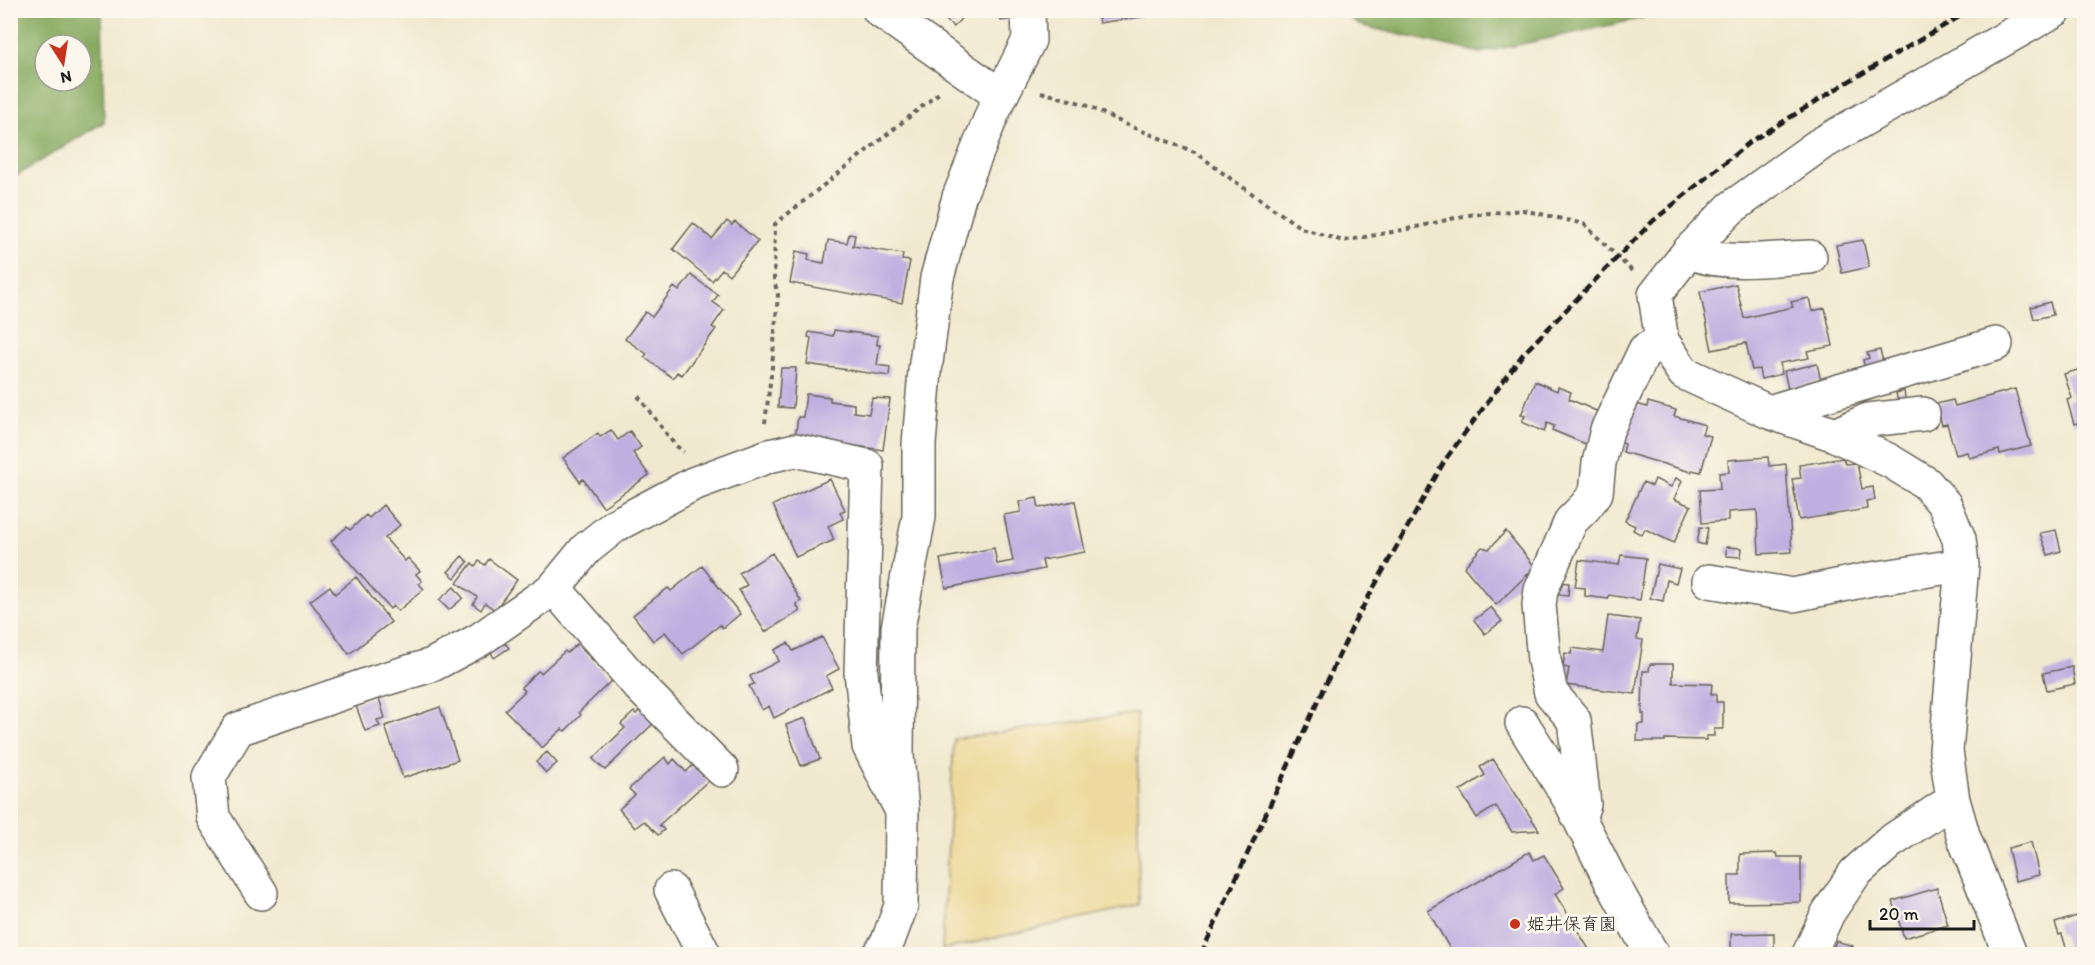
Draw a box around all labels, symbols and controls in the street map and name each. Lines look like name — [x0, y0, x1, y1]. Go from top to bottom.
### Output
north arrow — [33, 33, 93, 93]
text: N — [59, 67, 73, 88]
scale bar — [1870, 893, 1974, 931]
text: 20 m — [1879, 903, 1919, 925]
place label: 姫井保育園 — [1527, 913, 1617, 935]
marker: 姫井保育園 — [1508, 917, 1522, 931]

